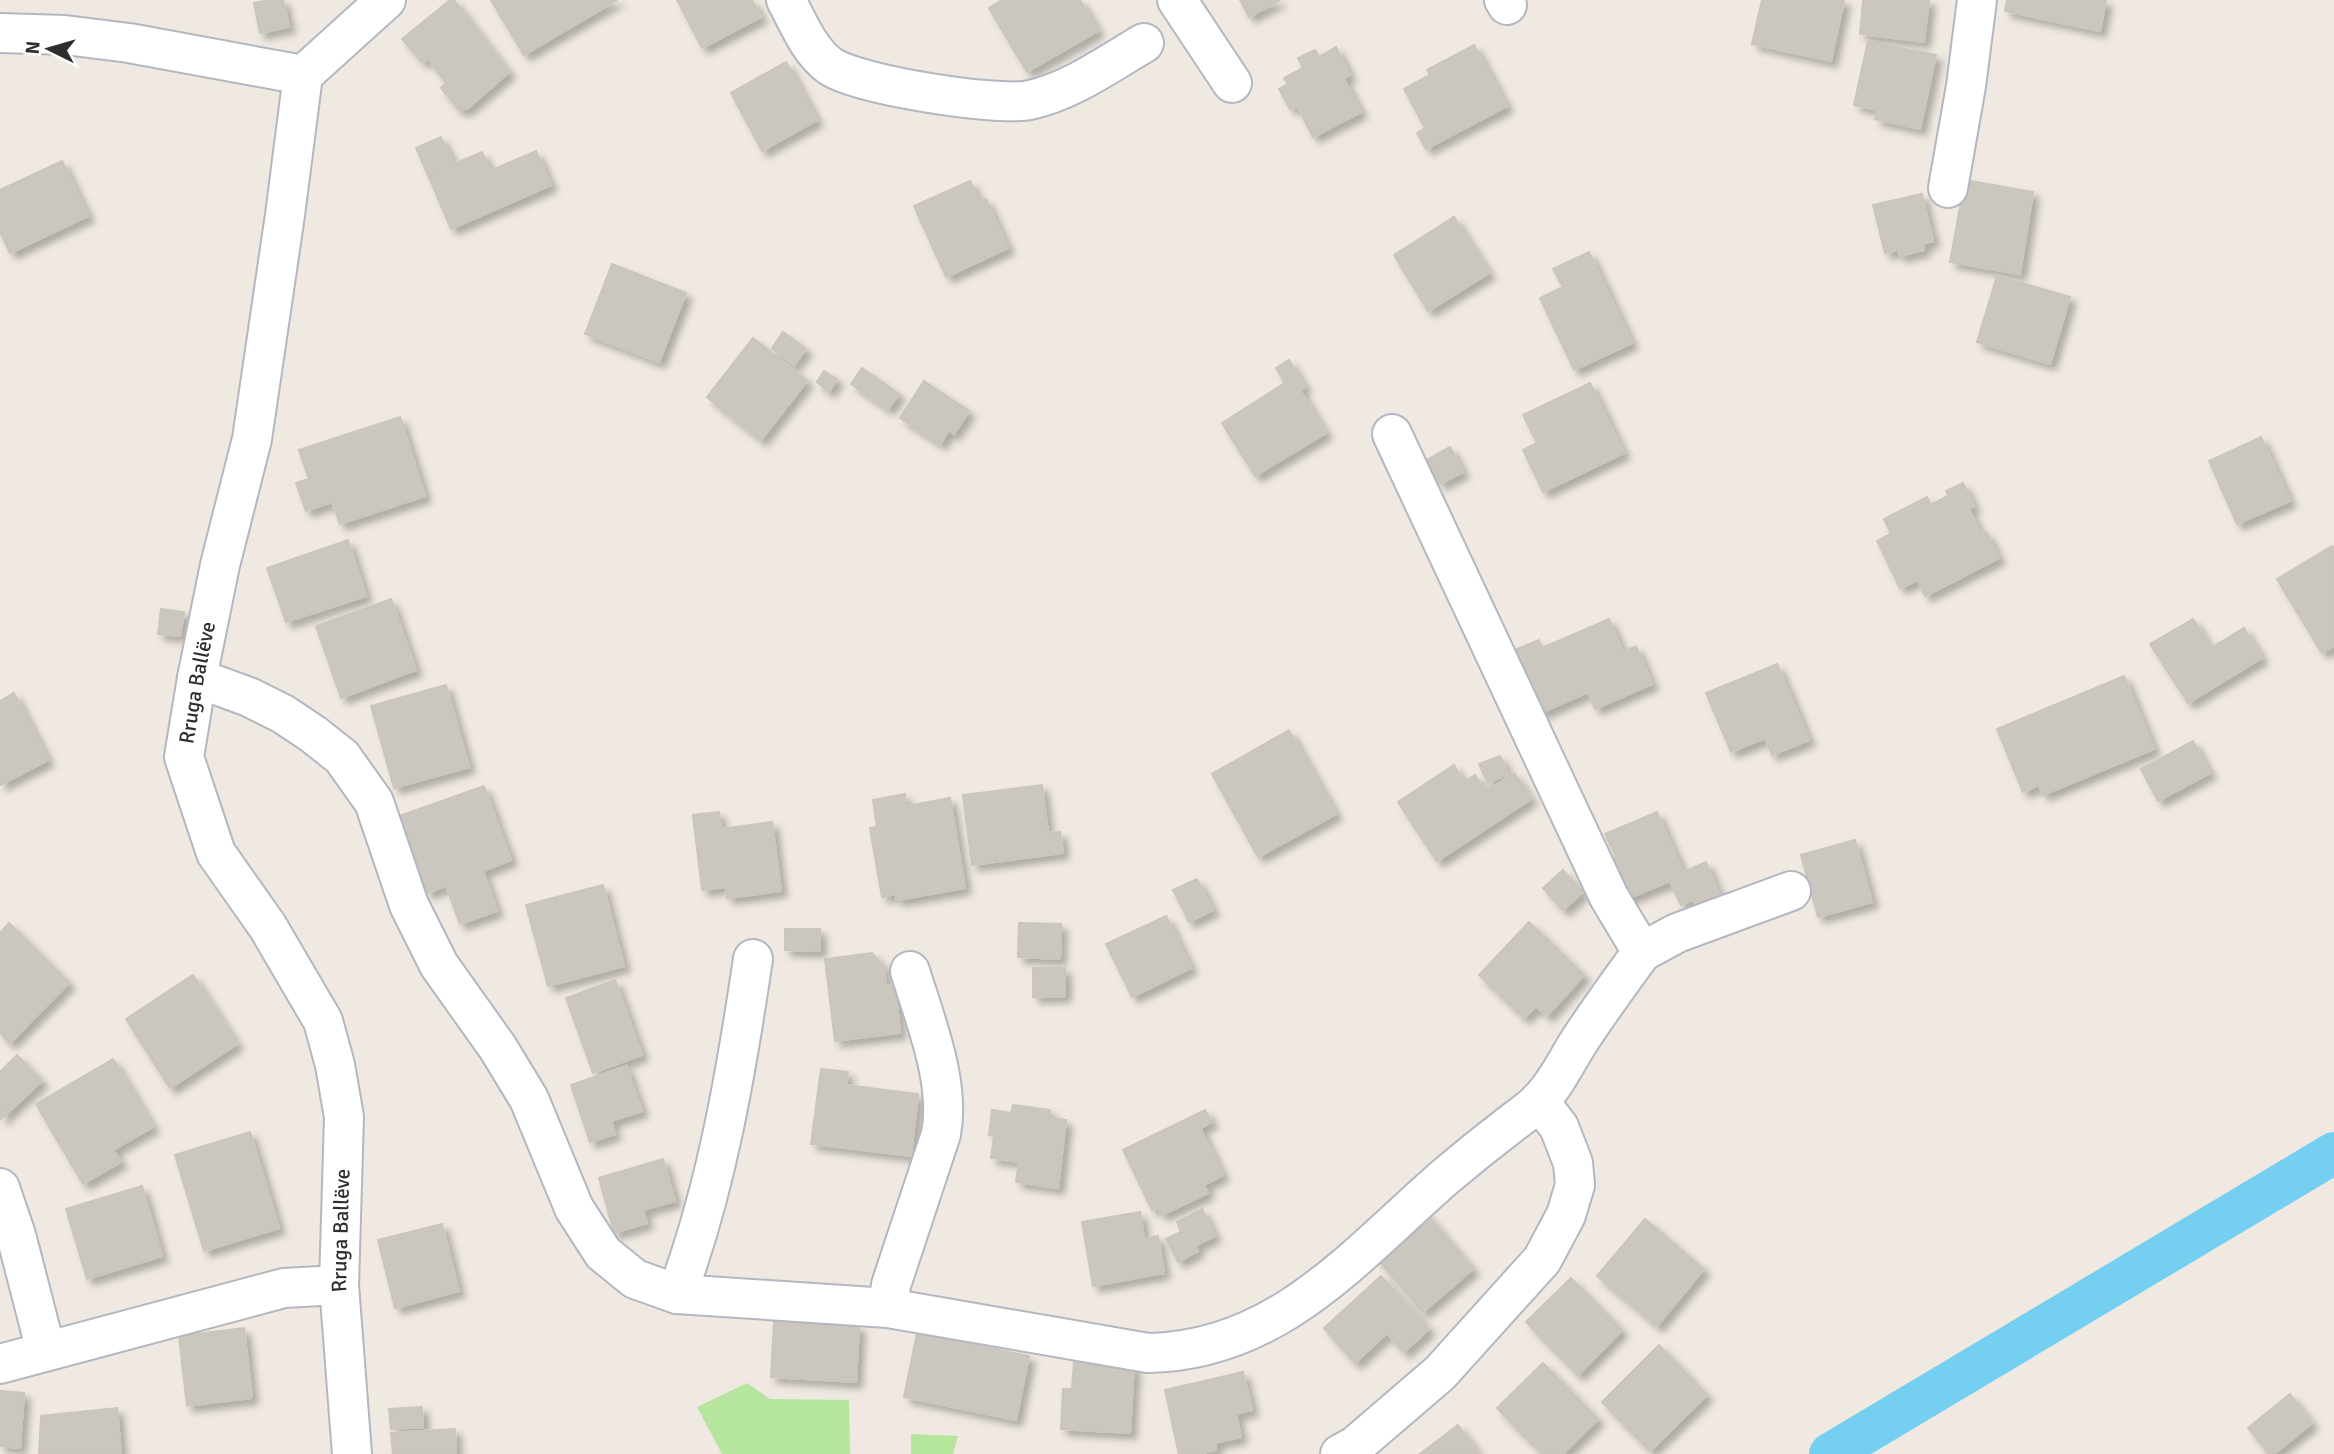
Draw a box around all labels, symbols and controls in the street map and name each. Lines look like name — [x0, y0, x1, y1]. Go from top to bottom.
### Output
north arrow — [14, 14, 84, 84]
text: N — [21, 40, 46, 55]
street label: Rruga Ballëve — [173, 619, 221, 746]
street label: Rruga Ballëve — [326, 1168, 355, 1293]

